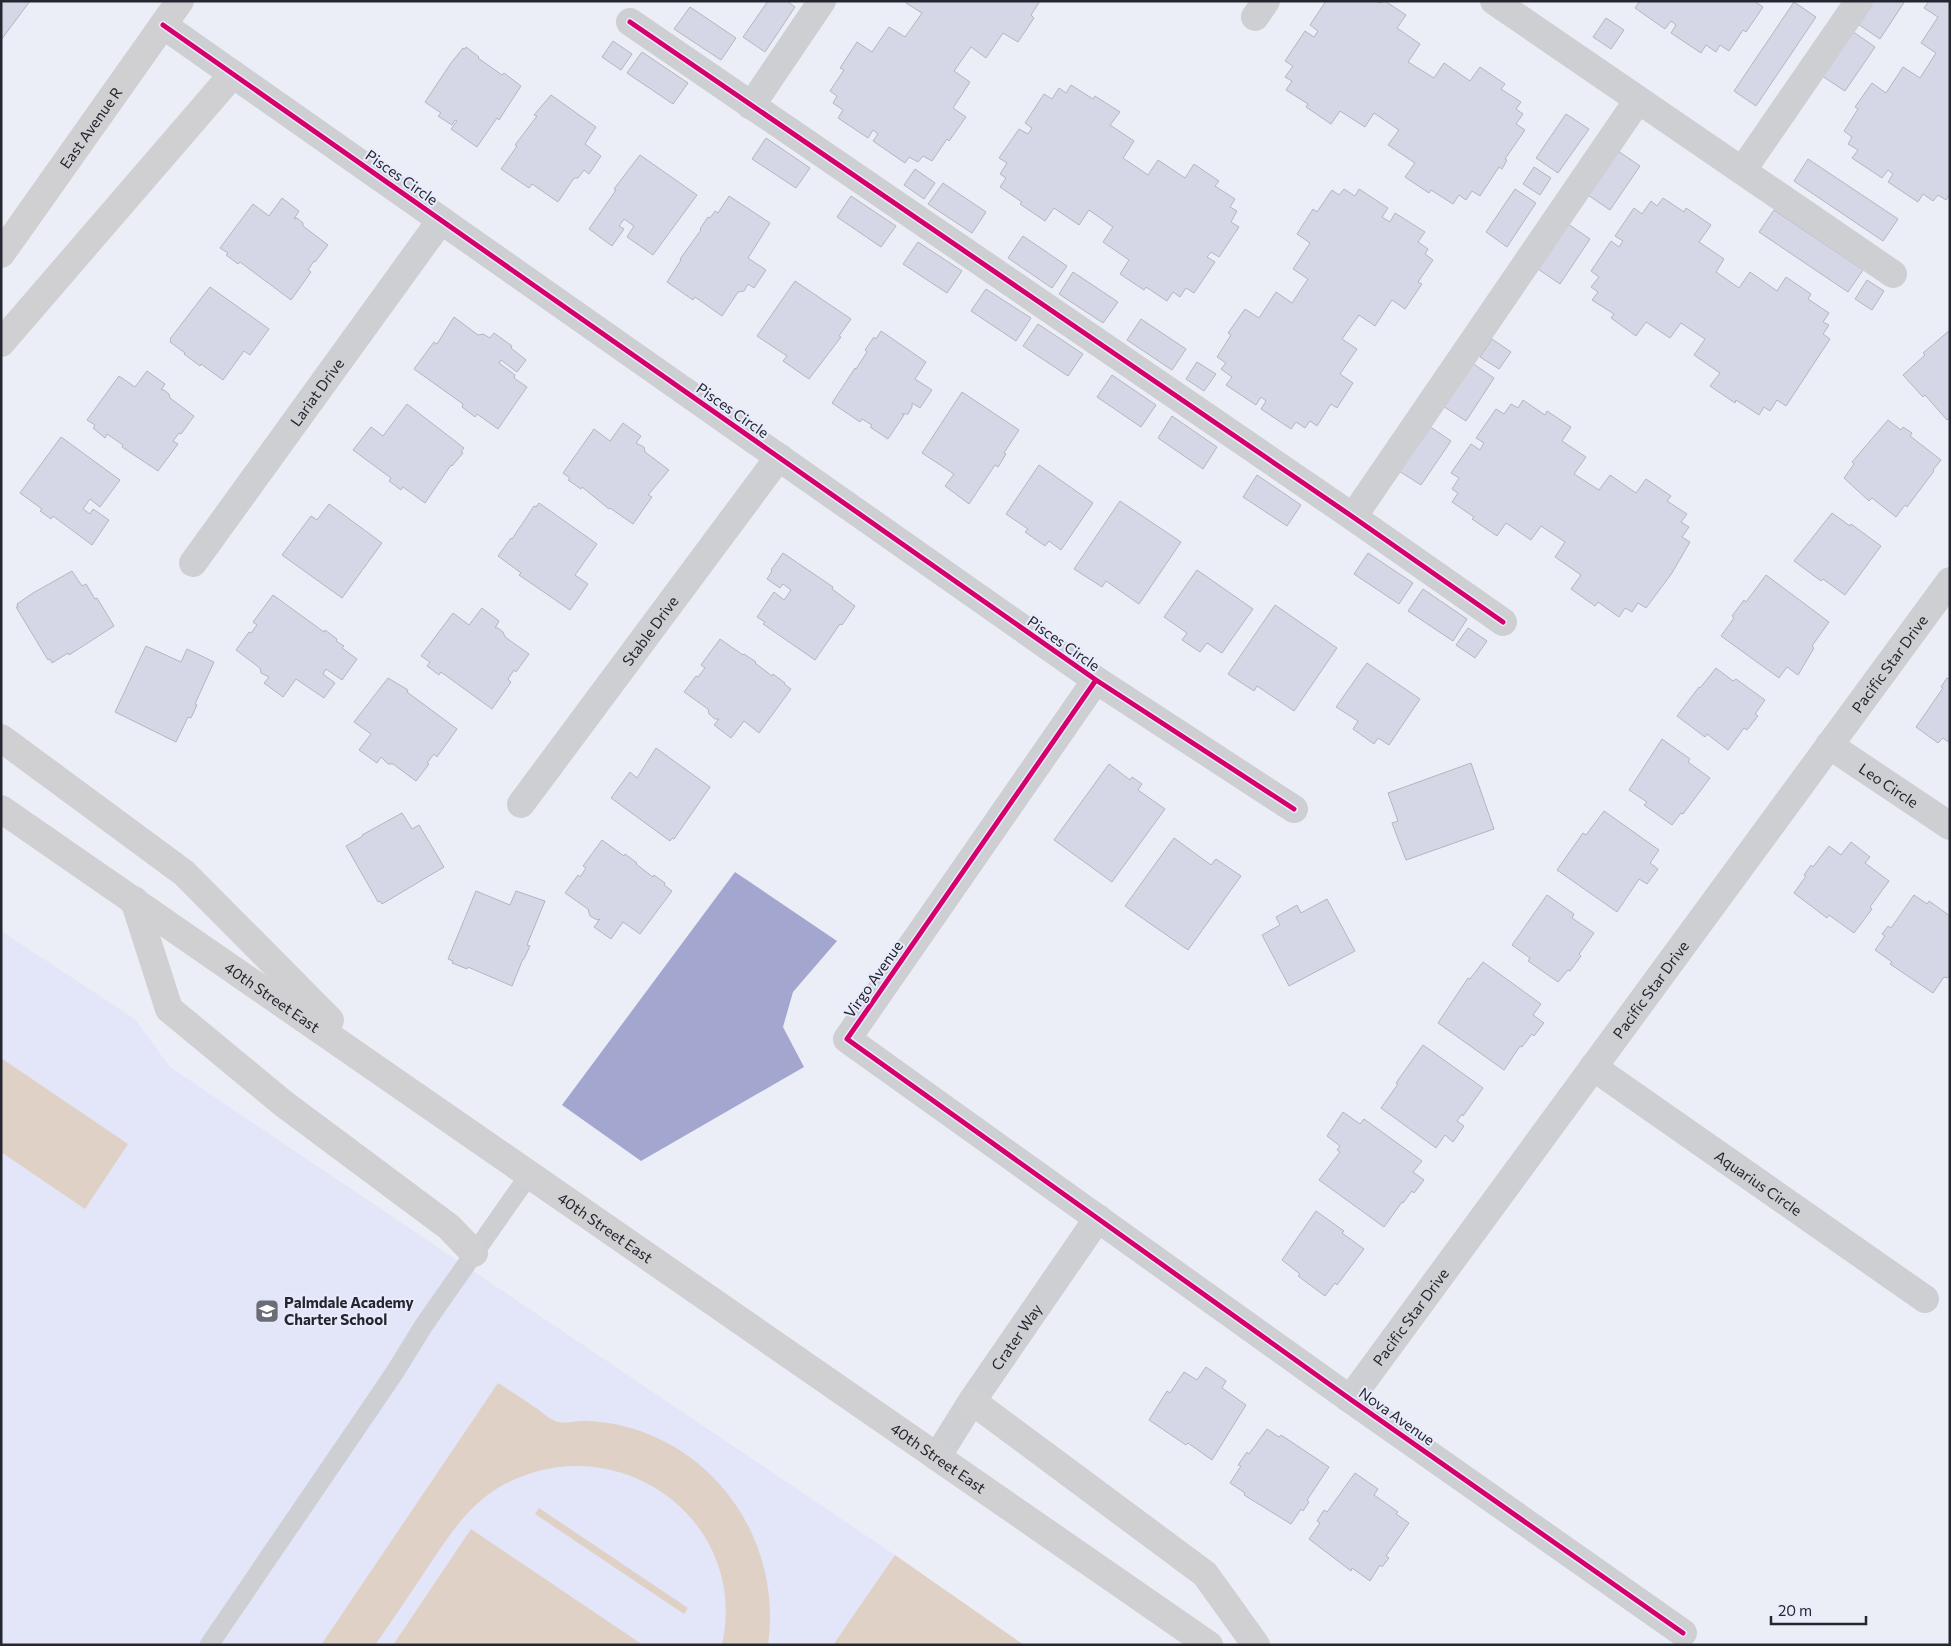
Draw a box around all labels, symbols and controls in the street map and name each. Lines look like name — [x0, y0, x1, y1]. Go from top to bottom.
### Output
street label: East Avenue R — [56, 83, 125, 172]
street label: Pisces Circle — [362, 146, 442, 209]
street label: Lariat Drive — [286, 354, 347, 429]
street label: Pisces Circle — [693, 379, 773, 442]
street label: Stable Drive — [618, 592, 682, 669]
street label: Pacific Star Drive — [1848, 611, 1931, 716]
street label: Pisces Circle — [1024, 612, 1104, 675]
street label: Leo Circle — [1856, 759, 1922, 811]
street label: Virgo Avenue — [840, 937, 906, 1021]
street label: Pacific Star Drive — [1609, 937, 1692, 1042]
street label: 40th Street East — [221, 958, 323, 1036]
street label: Aquarius Circle — [1712, 1146, 1806, 1219]
street label: 40th Street East — [554, 1188, 656, 1266]
street label: Pacific Star Drive — [1369, 1264, 1452, 1369]
place label: Palmdale Academy Charter School — [284, 1293, 414, 1328]
school or university icon: Palmdale Academy Charter School — [254, 1298, 280, 1324]
street label: Crater Way — [987, 1300, 1046, 1374]
street label: Nova Avenue — [1356, 1383, 1438, 1449]
street label: 40th Street East — [887, 1419, 989, 1497]
scale bar — [1771, 1594, 1866, 1626]
text: 20 m — [1778, 1601, 1812, 1619]

